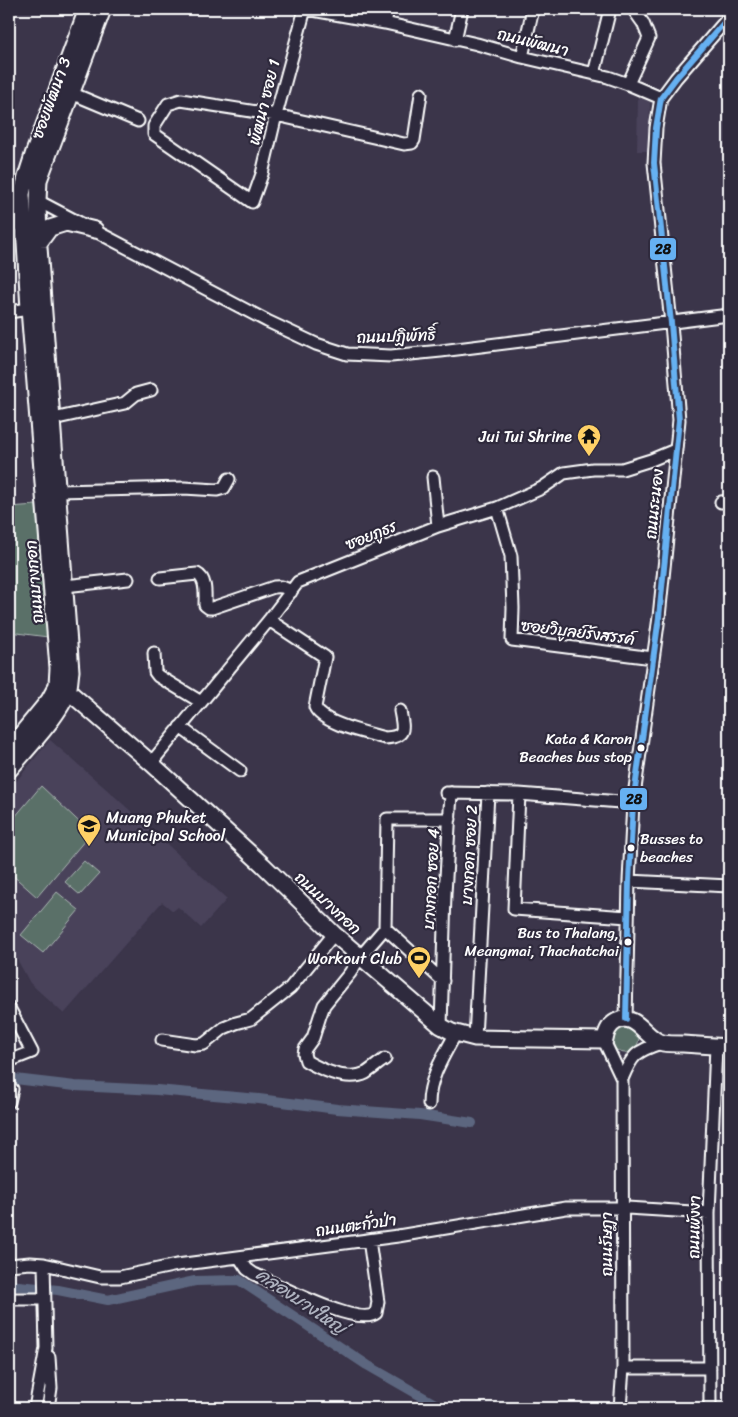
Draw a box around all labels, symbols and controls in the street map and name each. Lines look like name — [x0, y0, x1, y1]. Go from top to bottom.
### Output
street label: ถนนพัฒนา — [494, 19, 572, 65]
street label: ซอยพัฒนา 3 — [23, 53, 79, 143]
street label: พัฒนา ซอย 1 — [239, 56, 289, 148]
line badge: 28 — [649, 237, 677, 261]
text: 28 — [654, 237, 672, 262]
street label: ถนนปฏิพัทธิ์ — [356, 320, 440, 352]
place label: Jui Tui Shrine — [478, 422, 572, 451]
temple icon: Jui Tui Shrine — [576, 423, 602, 457]
street label: ถนนระนอง — [636, 467, 672, 541]
street label: ซอยภูธร — [341, 511, 402, 558]
street label: ถนนบางกอก — [16, 539, 52, 625]
street label: ซอยวิบูลย์รังสรรค์ — [519, 611, 640, 654]
place label: Kata & Karon Beaches bus stop — [519, 726, 632, 770]
marker: Kata & Karon Beaches bus stop — [636, 743, 646, 753]
line badge: 28 — [619, 787, 648, 811]
text: 28 — [625, 787, 643, 812]
place label: Muang Phuket Municipal School — [106, 803, 226, 850]
street label: บางกอก ซอย 2 — [452, 804, 486, 906]
school or university icon: Muang Phuket Municipal School — [76, 813, 102, 847]
place label: Busses to beaches — [640, 826, 704, 870]
street label: บางกอก ซอย 4 — [414, 828, 448, 930]
marker: Busses to beaches — [626, 843, 636, 853]
street label: ถนนบางกอก — [288, 864, 368, 942]
place label: Bus to Thalang, Meangmai, Thachatchai — [465, 920, 620, 964]
marker: Bus to Thalang, Meangmai, Thachatchai — [623, 937, 633, 947]
place label: Workout Club — [308, 944, 402, 973]
sports icon: Workout Club — [406, 945, 432, 979]
street label: ถนนพังงา — [679, 1195, 709, 1259]
street label: ถนนตะกั่วป่า — [314, 1205, 399, 1245]
street label: ถนนรัษฎา — [592, 1211, 621, 1276]
water label: คลองบางใหญ่ — [249, 1259, 357, 1346]

